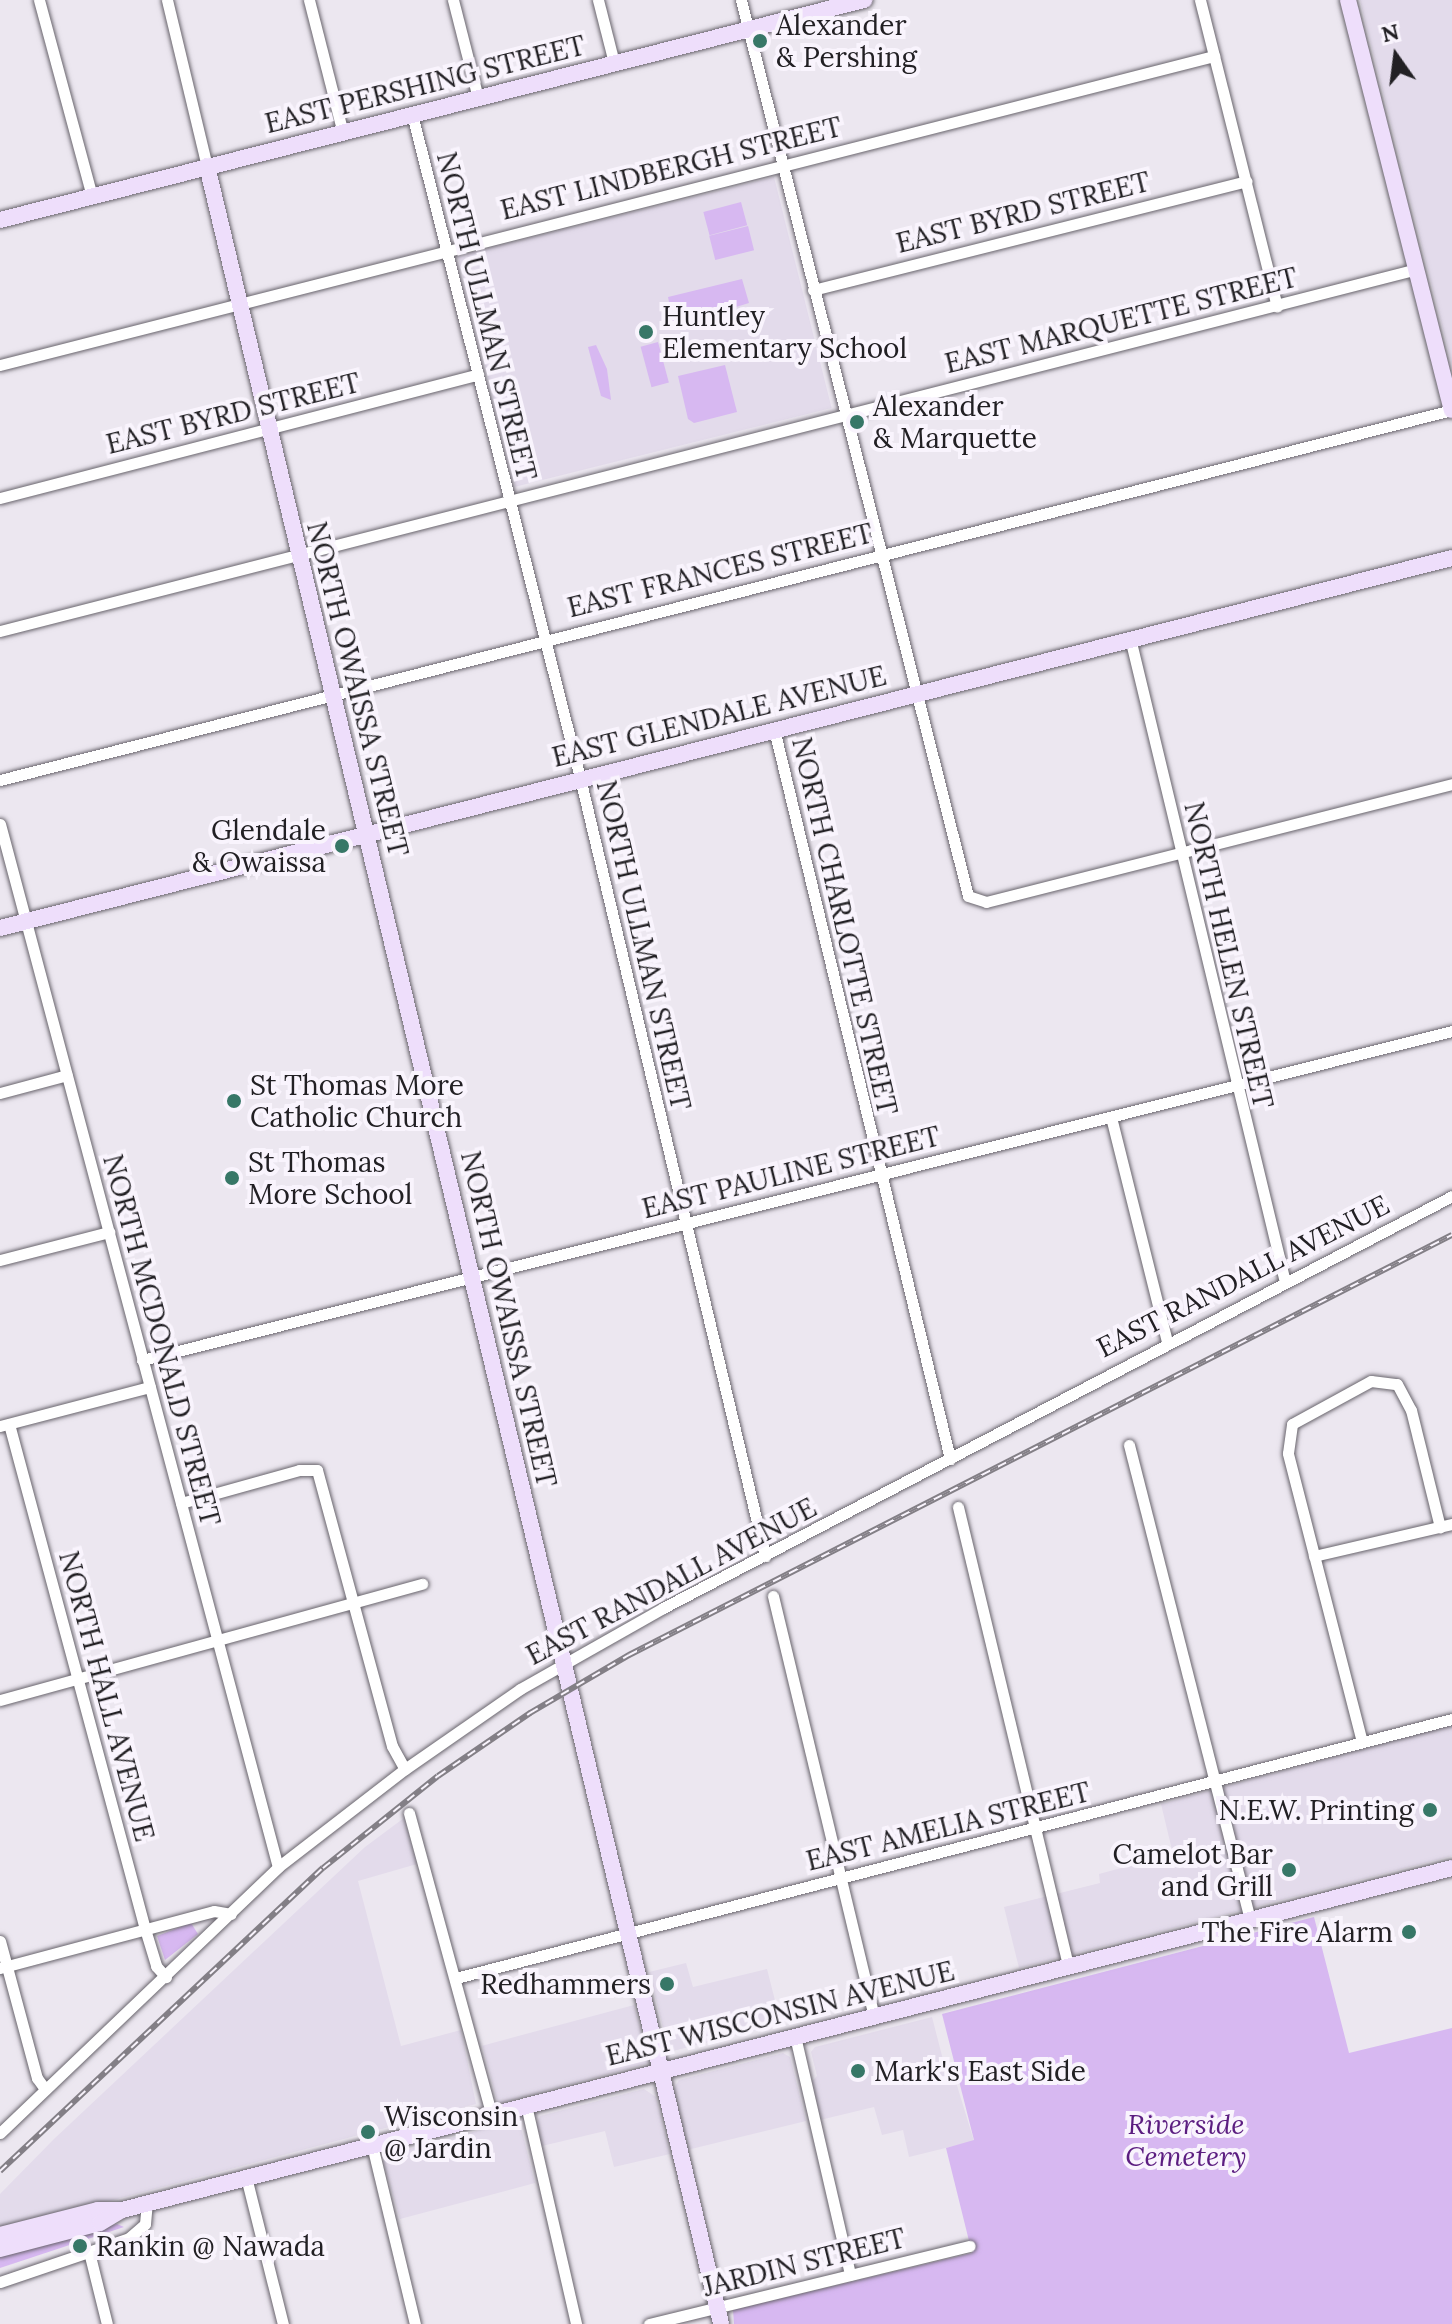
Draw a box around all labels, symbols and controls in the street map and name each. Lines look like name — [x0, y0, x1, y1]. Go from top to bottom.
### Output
place label: Alexander & Pershing — [776, 8, 917, 74]
north arrow — [1356, 16, 1436, 96]
text: N — [1379, 17, 1402, 48]
street label: EAST PERSHING STREET — [261, 28, 589, 140]
marker: Alexander & Pershing — [751, 32, 769, 50]
street label: EAST LINDBERGH STREET — [497, 109, 845, 227]
street label: NORTH ULLMAN STREET — [430, 148, 544, 484]
street label: EAST BYRD STREET — [893, 164, 1153, 260]
street label: EAST MARQUETTE STREET — [941, 260, 1301, 380]
place label: Huntley Elementary School — [662, 299, 907, 365]
marker: Huntley Elementary School — [637, 323, 655, 341]
street label: EAST BYRD STREET — [103, 365, 363, 461]
place label: Alexander & Marquette — [873, 389, 1037, 455]
marker: Alexander & Marquette — [848, 413, 866, 431]
street label: EAST FRANCES STREET — [564, 516, 876, 624]
street label: NORTH OWAISSA STREET — [300, 518, 416, 860]
street label: EAST GLENDALE AVENUE — [548, 658, 890, 774]
street label: NORTH CHARLOTTE STREET — [785, 734, 905, 1118]
street label: NORTH ULLMAN STREET — [590, 777, 698, 1113]
street label: NORTH HELEN STREET — [1177, 798, 1281, 1112]
place label: Glendale & Owaissa — [192, 813, 326, 879]
marker: Glendale & Owaissa — [333, 837, 351, 855]
place label: St Thomas More Catholic Church — [250, 1068, 464, 1134]
marker: St Thomas More Catholic Church — [225, 1092, 243, 1110]
street label: EAST PAULINE STREET — [638, 1119, 944, 1225]
place label: St Thomas More School — [248, 1145, 412, 1211]
street label: NORTH OWAISSA STREET — [454, 1148, 564, 1490]
street label: NORTH MCDONALD STREET — [96, 1151, 228, 1529]
marker: St Thomas More School — [223, 1169, 241, 1187]
street label: EAST RANDALL AVENUE — [1091, 1188, 1395, 1364]
street label: EAST RANDALL AVENUE — [520, 1490, 822, 1672]
street label: NORTH HALL AVENUE — [52, 1547, 162, 1845]
street label: EAST AMELIA STREET — [803, 1774, 1093, 1878]
place label: N.E.W. Printing — [1219, 1793, 1414, 1827]
marker: N.E.W. Printing — [1421, 1801, 1439, 1819]
place label: Camelot Bar and Grill — [1113, 1837, 1273, 1903]
marker: Camelot Bar and Grill — [1280, 1861, 1298, 1879]
place label: The Fire Alarm — [1201, 1915, 1393, 1949]
marker: The Fire Alarm — [1400, 1923, 1418, 1941]
street label: EAST WISCONSIN AVENUE — [602, 1953, 958, 2073]
place label: Redhammers — [480, 1967, 651, 2001]
marker: Redhammers — [658, 1975, 676, 1993]
place label: Mark's East Side — [874, 2054, 1086, 2088]
marker: Mark's East Side — [849, 2062, 867, 2080]
place label: Wisconsin @ Jardin — [384, 2099, 518, 2165]
park label: Riverside Cemetery — [1125, 2107, 1247, 2173]
marker: Wisconsin @ Jardin — [359, 2123, 377, 2141]
street label: JARDIN STREET — [699, 2221, 909, 2303]
place label: Rankin @ Nawada — [96, 2229, 325, 2263]
marker: Rankin @ Nawada — [71, 2237, 89, 2255]

